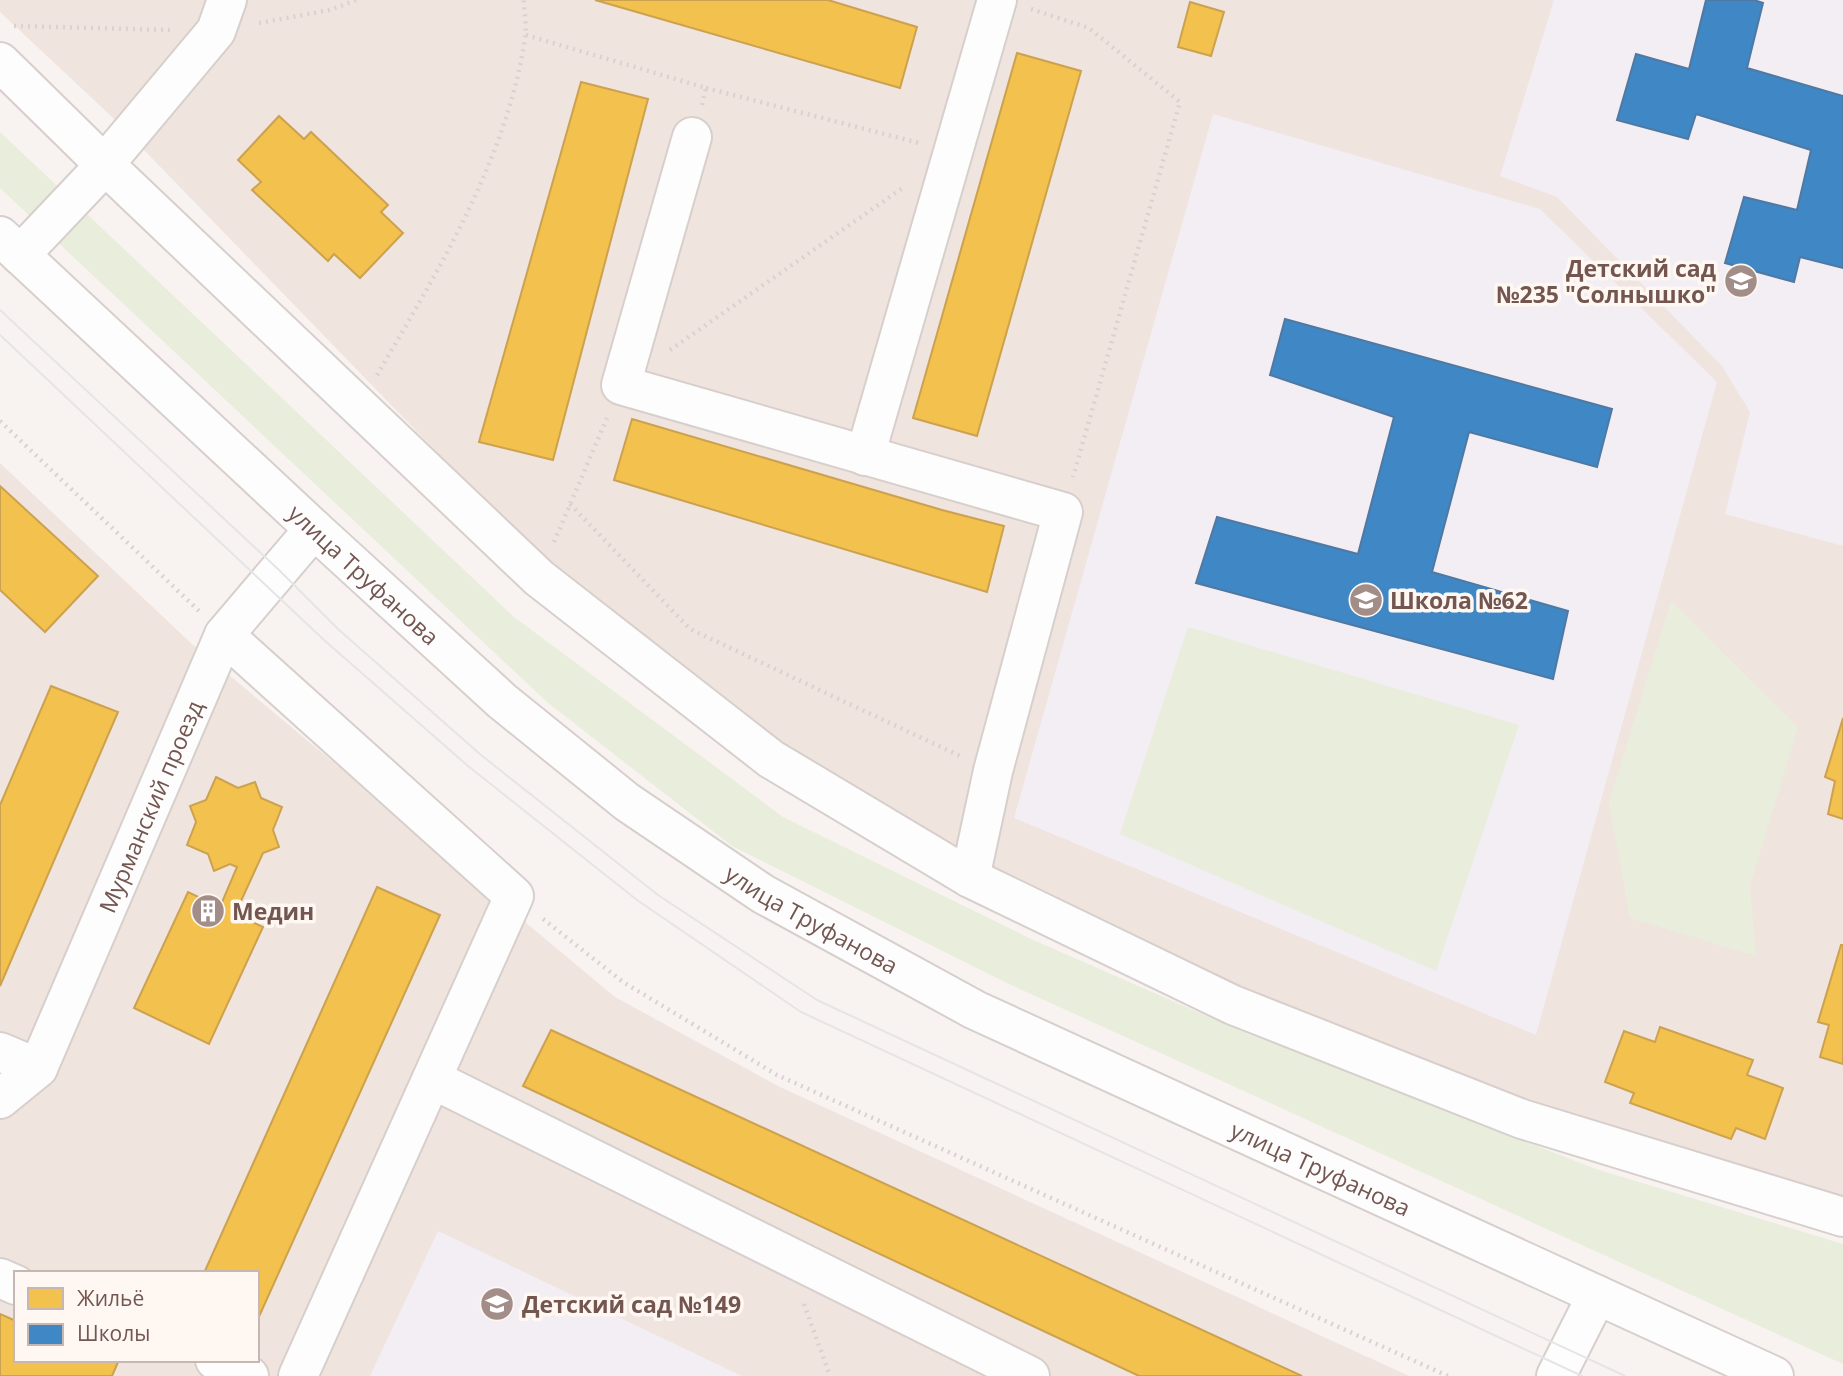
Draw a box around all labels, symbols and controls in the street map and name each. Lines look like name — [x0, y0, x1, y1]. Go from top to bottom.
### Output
place label: Детский сад №235 "Солнышко" — [1496, 252, 1716, 310]
school or university icon: Детский сад №235 "Солнышко" — [1722, 262, 1760, 300]
street label: улица Труфанова — [281, 497, 446, 652]
school or university icon: Школа №62 — [1347, 581, 1385, 619]
place label: Школа №62 — [1390, 584, 1528, 616]
street label: Мурманский проезд — [91, 695, 210, 917]
street label: улица Труфанова — [719, 857, 904, 981]
building icon: Медин — [189, 892, 227, 930]
place label: Медин — [232, 895, 314, 927]
street label: улица Труфанова — [1226, 1113, 1416, 1223]
legend — [14, 1271, 259, 1362]
text: Жильё — [77, 1284, 144, 1312]
school or university icon: Детский сад №149 — [478, 1285, 516, 1323]
place label: Детский сад №149 — [522, 1288, 741, 1320]
text: Школы — [77, 1319, 150, 1347]

